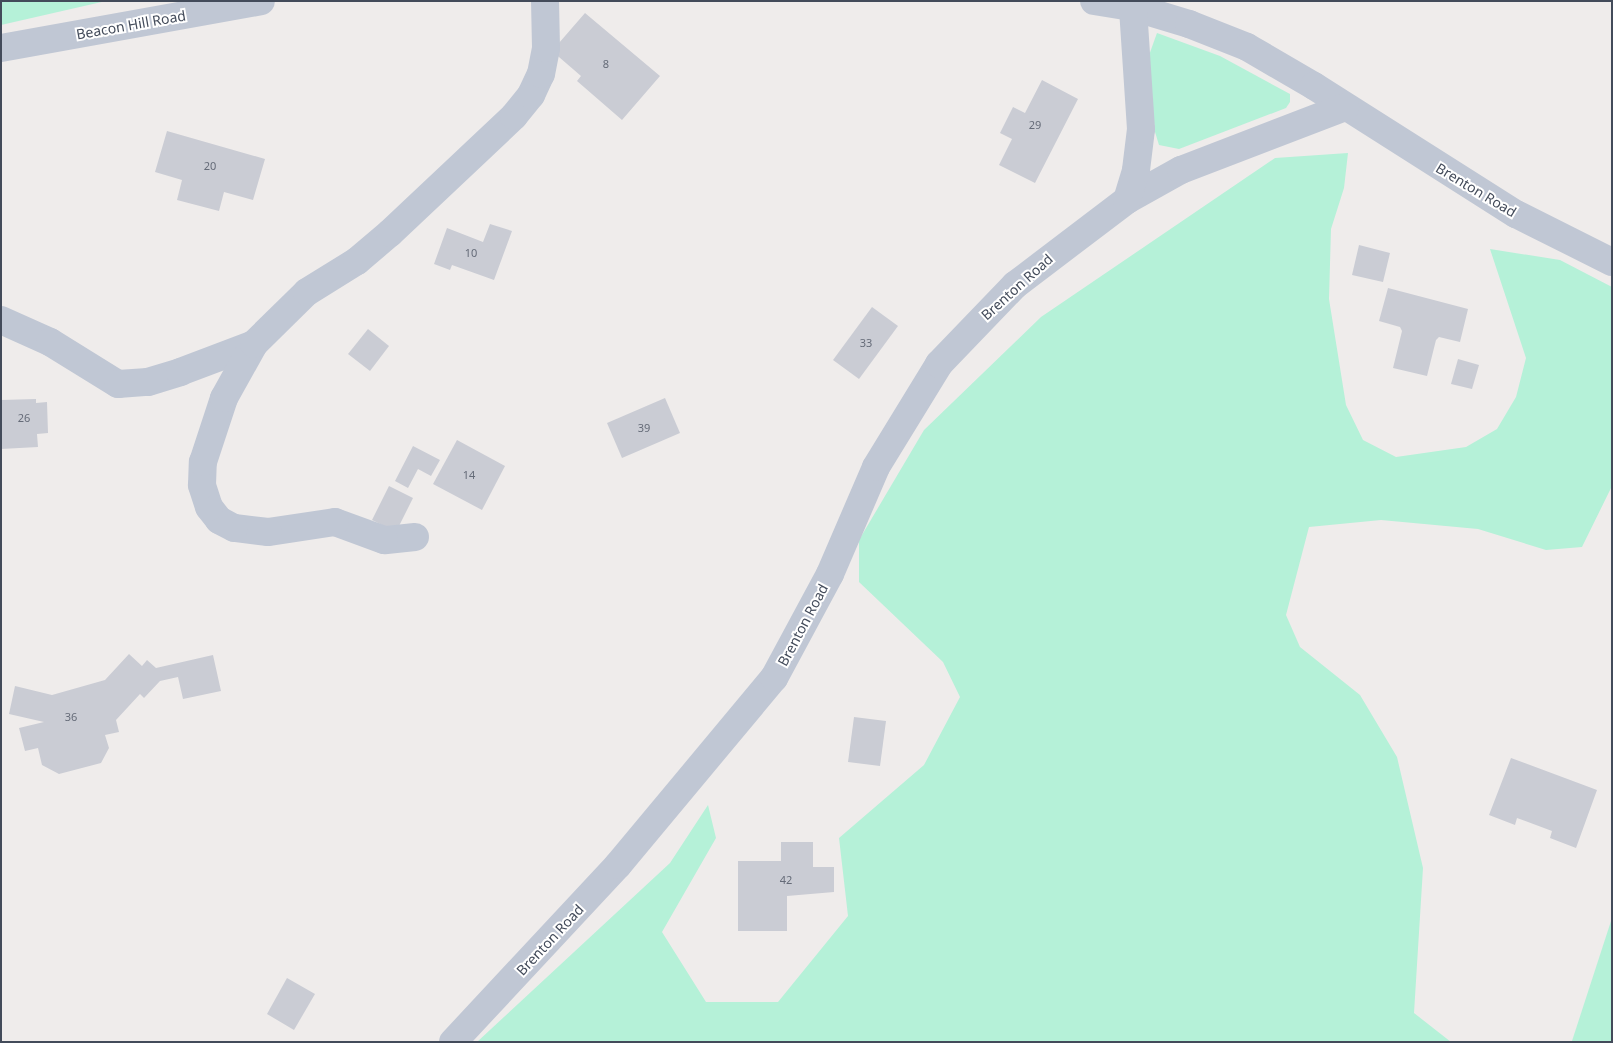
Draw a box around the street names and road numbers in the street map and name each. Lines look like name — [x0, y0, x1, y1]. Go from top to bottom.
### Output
street label: Beacon Hill Road — [75, 7, 187, 43]
street label: Brenton Road — [1433, 159, 1519, 221]
street label: Brenton Road — [978, 250, 1056, 324]
street label: Brenton Road — [774, 581, 832, 669]
street label: Brenton Road — [513, 901, 587, 979]

